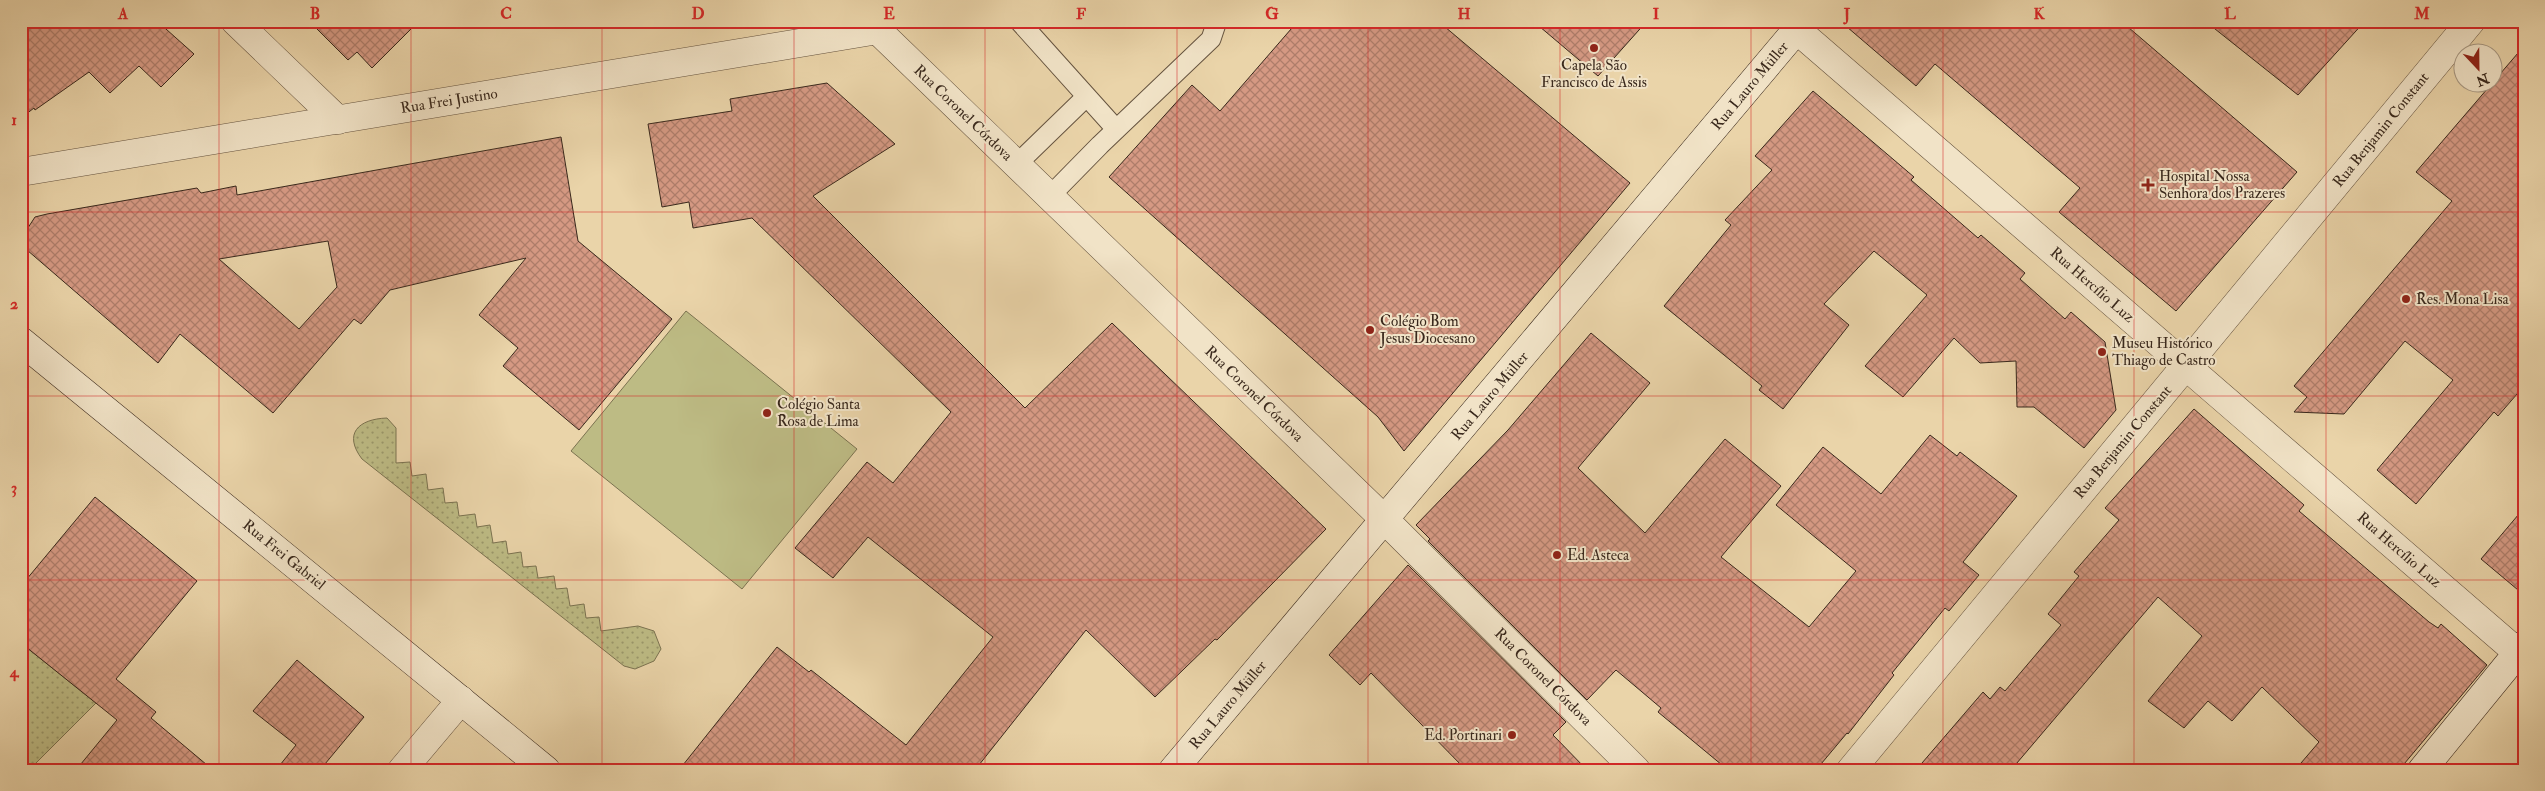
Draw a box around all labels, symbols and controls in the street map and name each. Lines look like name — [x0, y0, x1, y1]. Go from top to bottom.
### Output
text: A — [117, 4, 129, 24]
text: B — [310, 4, 320, 24]
text: C — [500, 4, 512, 24]
text: D — [691, 4, 705, 24]
text: E — [883, 4, 895, 24]
text: F — [1076, 4, 1086, 24]
text: G — [1265, 4, 1279, 24]
text: H — [1457, 4, 1471, 24]
text: I — [1653, 4, 1660, 24]
text: J — [1843, 4, 1851, 25]
text: K — [2033, 4, 2045, 24]
text: L — [2224, 4, 2236, 24]
text: M — [2413, 4, 2430, 24]
street label: Rua Lauro Müller — [1707, 37, 1793, 134]
marker: Capela São Francisco de Assis — [1588, 42, 1600, 54]
north arrow — [2452, 42, 2502, 92]
place label: Capela São Francisco de Assis — [1541, 56, 1647, 92]
street label: Rua Coronel Córdova — [909, 61, 1017, 166]
street label: Rua Benjamin Constant — [2329, 69, 2433, 191]
text: N — [2473, 69, 2493, 90]
street label: Rua Frei Justino — [399, 84, 499, 119]
text: 1 — [11, 110, 17, 130]
place label: Hospital Nossa Senhora dos Prazeres — [2159, 167, 2285, 203]
marker: Hospital Nossa Senhora dos Prazeres — [2141, 178, 2155, 192]
street label: Rua Hercílio Luz — [2046, 243, 2138, 327]
place label: Res. Mona Lisa — [2416, 290, 2510, 309]
marker: Res. Mona Lisa — [2400, 293, 2412, 305]
text: 2 — [10, 294, 18, 314]
place label: Colégio Bom Jesus Diocesano — [1379, 312, 1475, 349]
marker: Colégio Bom Jesus Diocesano — [1364, 324, 1376, 336]
place label: Museu Histórico Thiago de Castro — [2112, 334, 2216, 370]
street label: Rua Coronel Córdova — [1200, 342, 1308, 447]
marker: Museu Histórico Thiago de Castro — [2096, 346, 2108, 358]
street label: Rua Lauro Müller — [1447, 347, 1533, 444]
street label: Rua Benjamin Constant — [2070, 381, 2176, 503]
place label: Colégio Santa Rosa de Lima — [777, 395, 861, 431]
marker: Colégio Santa Rosa de Lima — [761, 407, 773, 419]
text: 3 — [11, 478, 17, 498]
street label: Rua Hercílio Luz — [2353, 508, 2445, 592]
street label: Rua Frei Gabriel — [239, 516, 329, 594]
place label: Ed. Asteca — [1567, 546, 1630, 565]
marker: Ed. Asteca — [1551, 549, 1563, 561]
street label: Rua Coronel Córdova — [1490, 624, 1596, 730]
street label: Rua Lauro Müller — [1185, 656, 1271, 753]
text: 4 — [9, 662, 20, 682]
place label: Ed. Portinari — [1424, 726, 1502, 745]
marker: Ed. Portinari — [1506, 729, 1518, 741]

